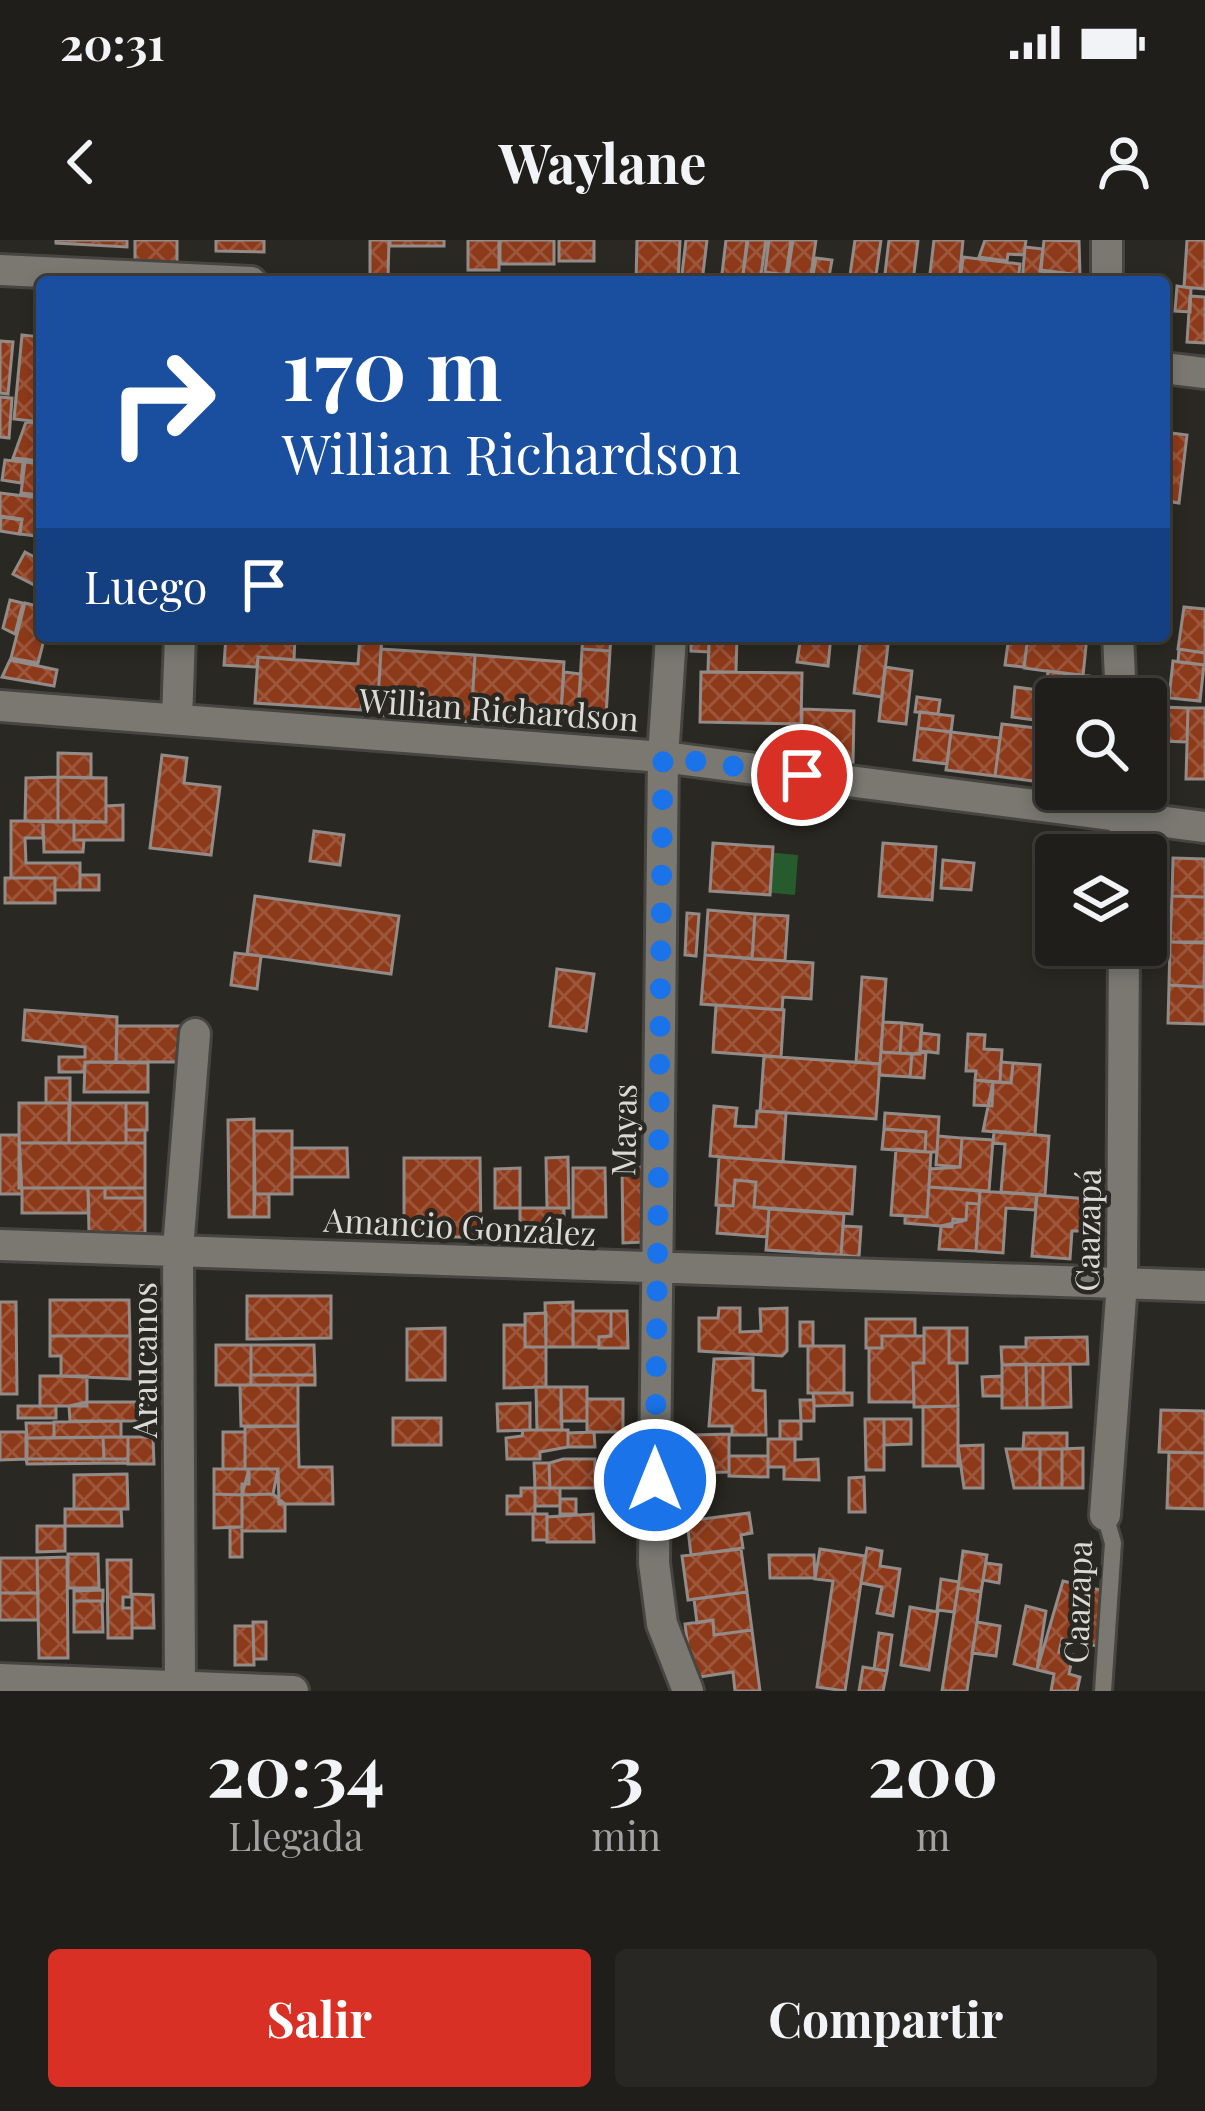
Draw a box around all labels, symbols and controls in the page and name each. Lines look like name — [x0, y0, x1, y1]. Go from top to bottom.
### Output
text: 20:31 — [60, 12, 165, 72]
text: Waylane — [499, 126, 706, 198]
icon: back — [48, 129, 114, 195]
icon: person — [1091, 129, 1157, 195]
text: 170 m — [282, 310, 502, 422]
icon: right — [84, 324, 240, 480]
text: Willian Richardson — [282, 417, 741, 489]
icon: arrive — [231, 552, 297, 618]
text: Luego — [84, 555, 207, 615]
street label: Willian Richardson — [357, 676, 641, 740]
map controls — [1035, 678, 1167, 966]
button: search — [1035, 678, 1167, 810]
pin — [751, 724, 853, 826]
icon: arrive — [769, 742, 835, 808]
button: layers — [1035, 834, 1167, 966]
street label: Mayas — [599, 1083, 645, 1177]
street label: Caazapá — [1063, 1167, 1109, 1292]
street label: Amancio González — [322, 1196, 597, 1254]
street label: Araucanos — [121, 1282, 165, 1439]
position arrow — [592, 1417, 718, 1543]
street label: Caazapa — [1052, 1539, 1100, 1664]
text: 20:34 — [207, 1719, 385, 1815]
text: 3 — [609, 1719, 644, 1815]
text: 200 — [868, 1719, 998, 1815]
text: Llegada — [228, 1809, 363, 1861]
text: min — [592, 1809, 661, 1861]
text: m — [916, 1809, 950, 1861]
button: Salir — [48, 1949, 591, 2087]
button: Compartir — [615, 1949, 1157, 2087]

